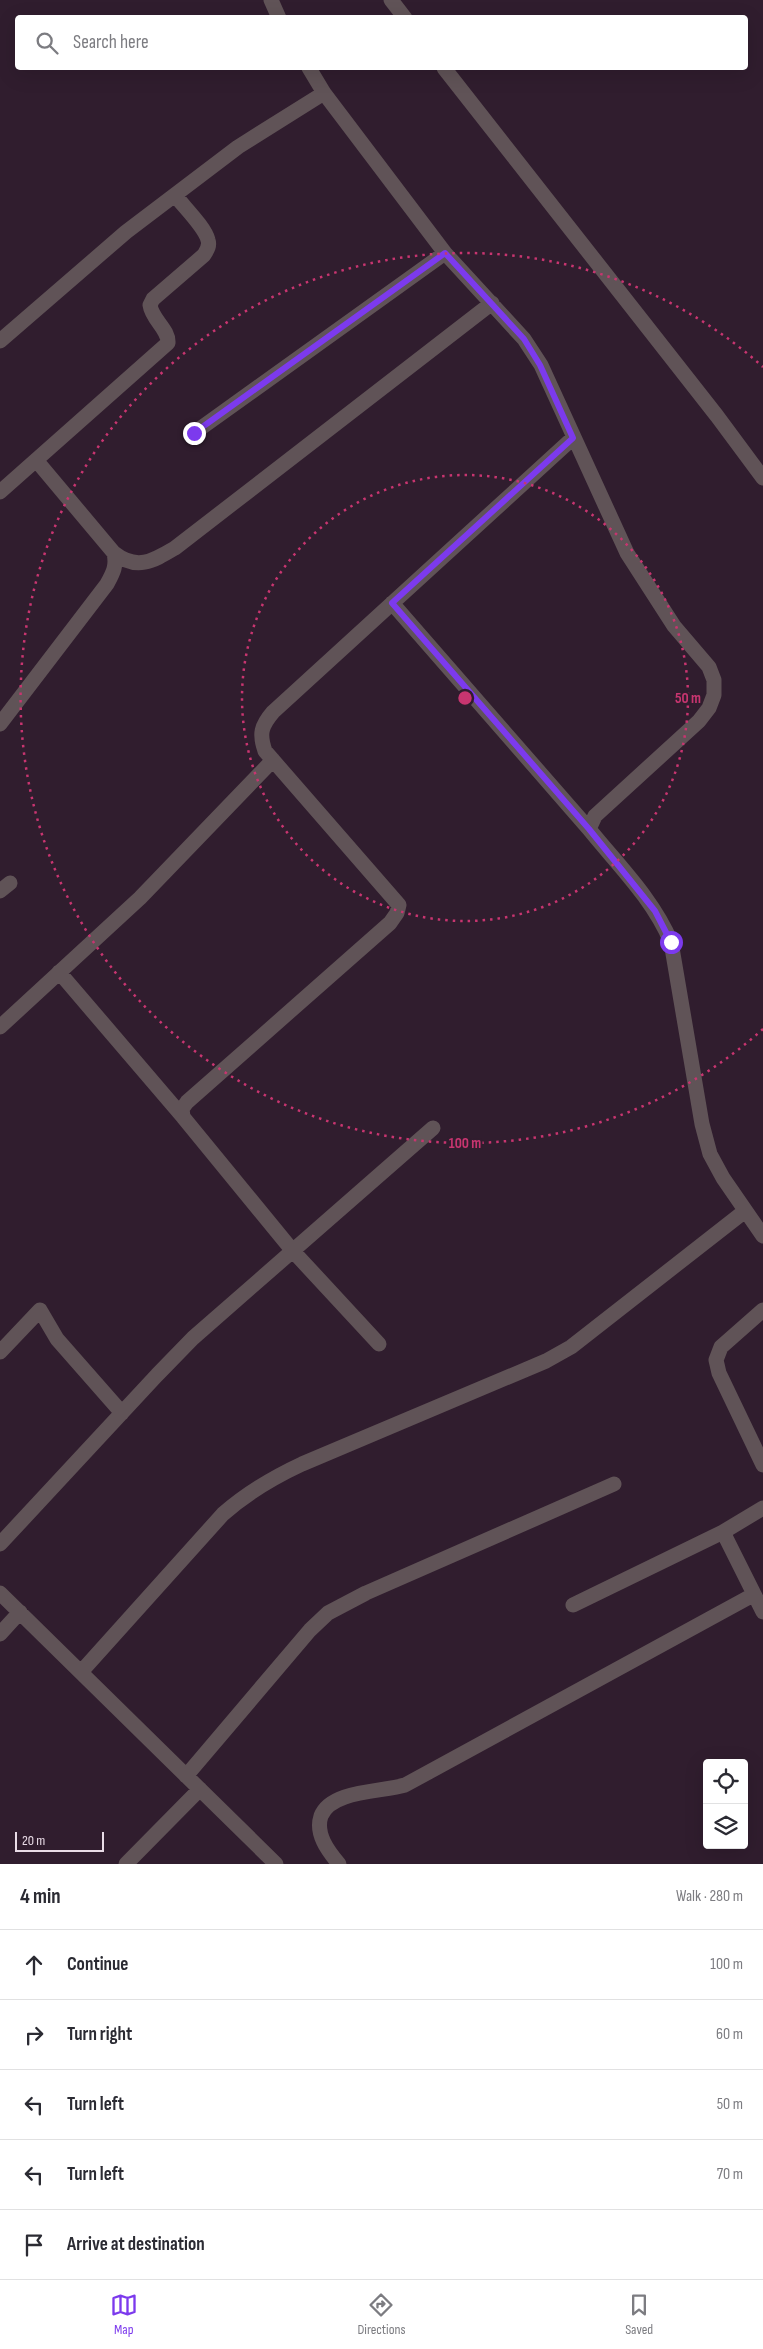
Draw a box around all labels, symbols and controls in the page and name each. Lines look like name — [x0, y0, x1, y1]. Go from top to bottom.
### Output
search box — [15, 15, 748, 70]
icon: search — [33, 29, 61, 57]
text: Search here — [73, 31, 149, 54]
route end — [183, 422, 206, 445]
centre of rings — [456, 689, 474, 707]
text: 50 m — [675, 689, 701, 708]
route start — [660, 931, 683, 954]
text: 100 m — [449, 1134, 481, 1153]
map controls — [703, 1759, 748, 1849]
button: locate — [703, 1759, 748, 1804]
button: layers — [703, 1804, 748, 1849]
scale bar — [15, 1829, 104, 1852]
text: 20 m — [22, 1832, 45, 1849]
text: 4 min — [20, 1884, 61, 1909]
text: Walk · 280 m — [676, 1887, 743, 1906]
icon: ahead — [20, 1951, 48, 1979]
text: Continue — [67, 1953, 128, 1976]
text: 100 m — [710, 1955, 743, 1974]
icon: right — [20, 2021, 48, 2049]
text: Turn right — [67, 2023, 132, 2046]
text: 60 m — [716, 2025, 743, 2044]
icon: left — [20, 2091, 48, 2119]
text: Turn left — [67, 2093, 124, 2116]
text: 50 m — [717, 2095, 743, 2114]
icon: left — [20, 2161, 48, 2189]
text: Turn left — [67, 2163, 124, 2186]
text: 70 m — [717, 2165, 743, 2184]
icon: arrive — [20, 2231, 48, 2259]
text: Arrive at destination — [67, 2233, 205, 2256]
tab: Map — [110, 2291, 138, 2338]
tab: Directions — [357, 2291, 406, 2338]
tab: Saved — [625, 2291, 653, 2338]

